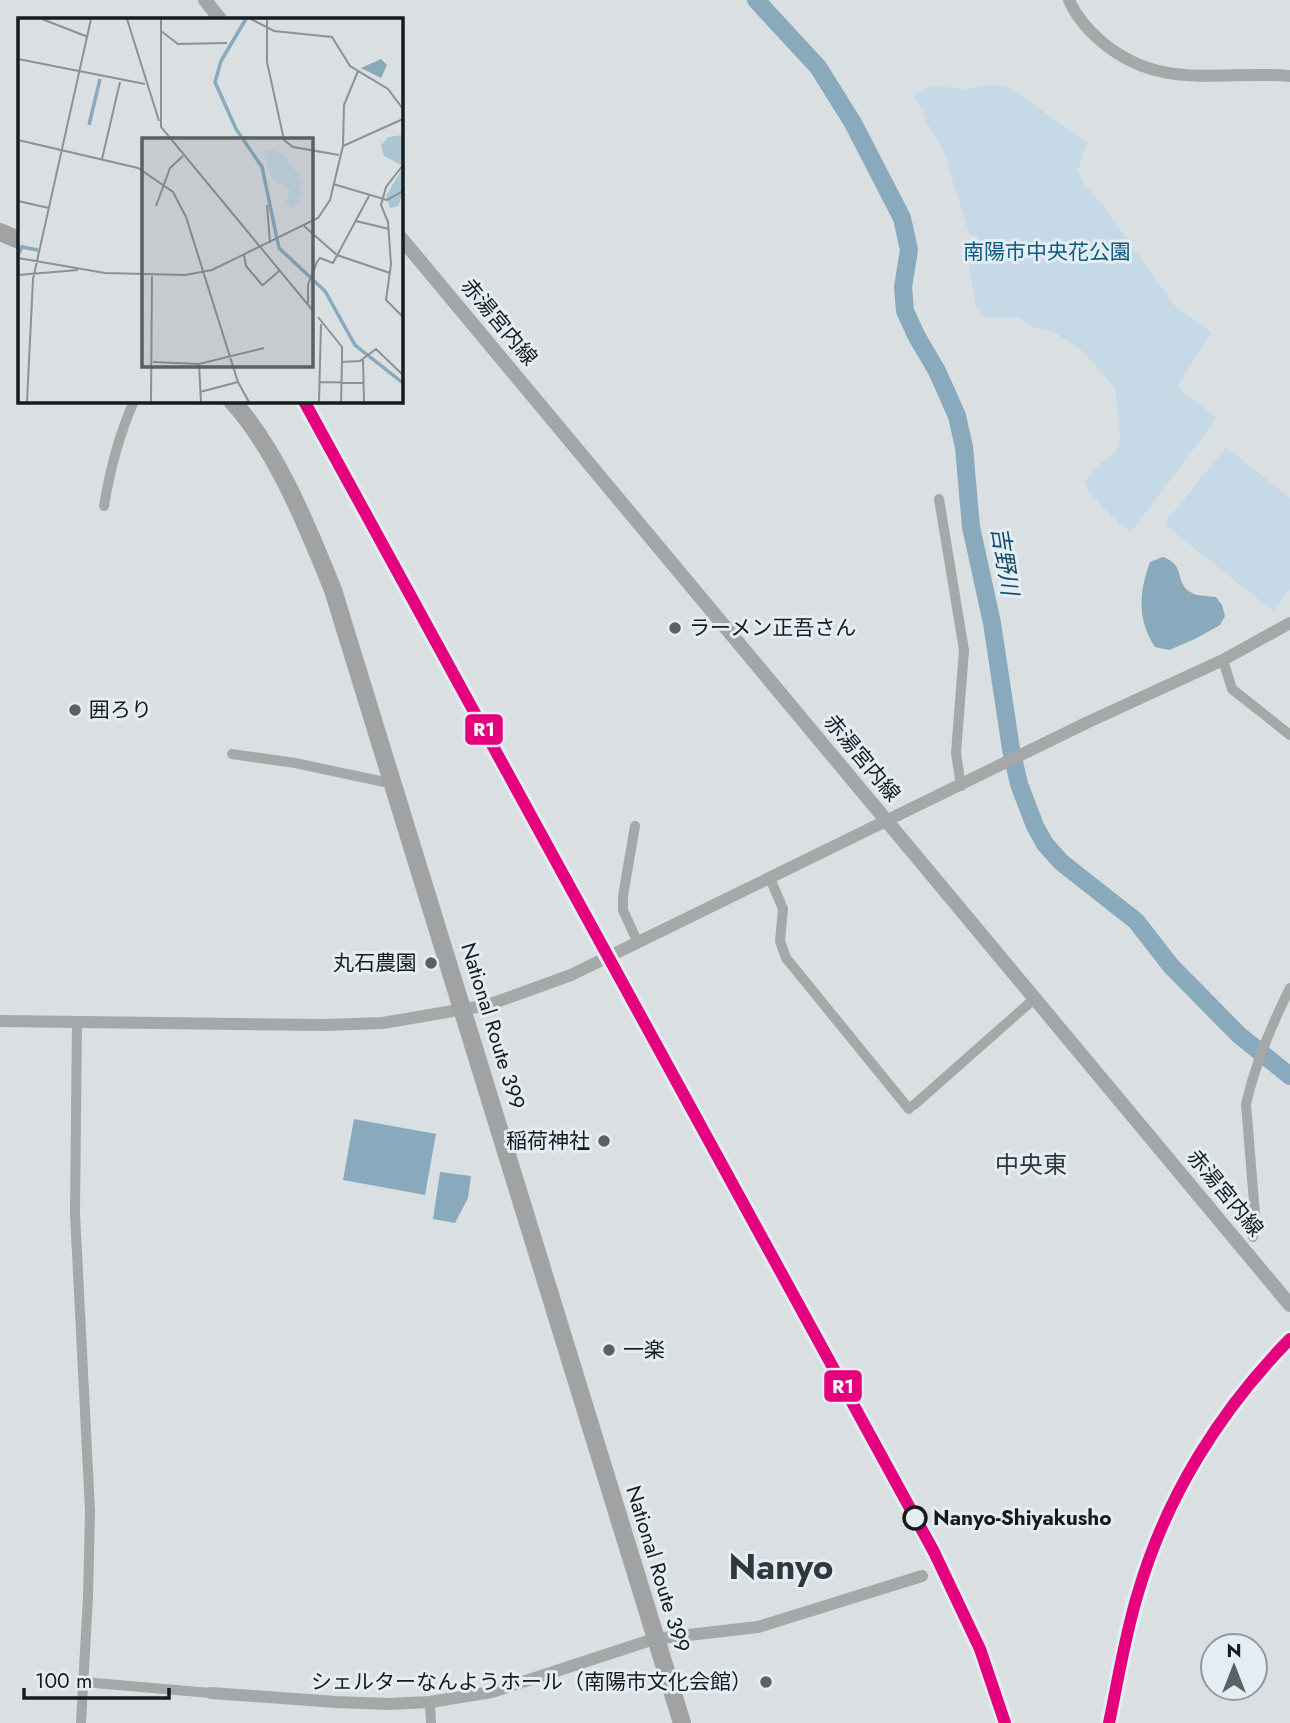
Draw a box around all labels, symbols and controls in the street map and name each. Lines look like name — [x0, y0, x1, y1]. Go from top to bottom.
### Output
inset map — [18, 18, 402, 402]
park label: 南陽市中央花公園 — [963, 237, 1131, 267]
street label: 赤湯宮内線 — [454, 272, 544, 372]
water label: 吉野川 — [983, 524, 1028, 601]
place label: ラーメン正吾さん — [689, 613, 856, 643]
marker: ラーメン正吾さん — [667, 620, 683, 636]
place label: 囲ろり — [89, 695, 152, 725]
marker: 囲ろり — [67, 702, 83, 718]
street label: 赤湯宮内線 — [817, 708, 907, 808]
line badge: R1 — [464, 713, 504, 746]
text: R1 — [473, 716, 495, 743]
street label: National Route 399 — [453, 939, 533, 1113]
place label: 丸石農園 — [333, 948, 417, 978]
marker: 丸石農園 — [423, 955, 439, 971]
place label: 稲荷神社 — [506, 1126, 590, 1156]
marker: 稲荷神社 — [596, 1133, 612, 1149]
street label: 赤湯宮内線 — [1180, 1143, 1270, 1243]
district label: 中央東 — [995, 1147, 1067, 1182]
place label: 一楽 — [623, 1335, 665, 1365]
marker: 一楽 — [601, 1342, 617, 1358]
line badge: R1 — [823, 1369, 863, 1403]
text: R1 — [832, 1373, 854, 1400]
street label: National Route 399 — [618, 1482, 698, 1656]
place label: Nanyo-Shiyakusho — [933, 1503, 1112, 1533]
marker: Nanyo-Shiyakusho — [903, 1506, 927, 1530]
district label: Nanyo — [729, 1542, 833, 1592]
north arrow — [1199, 1632, 1269, 1702]
text: N — [1226, 1637, 1242, 1664]
scale bar — [24, 1656, 170, 1700]
text: 100 m — [35, 1666, 92, 1696]
place label: シェルターなんようホール（南陽市文化会館） — [311, 1667, 752, 1697]
marker: シェルターなんようホール（南陽市文化会館） — [758, 1674, 774, 1690]

